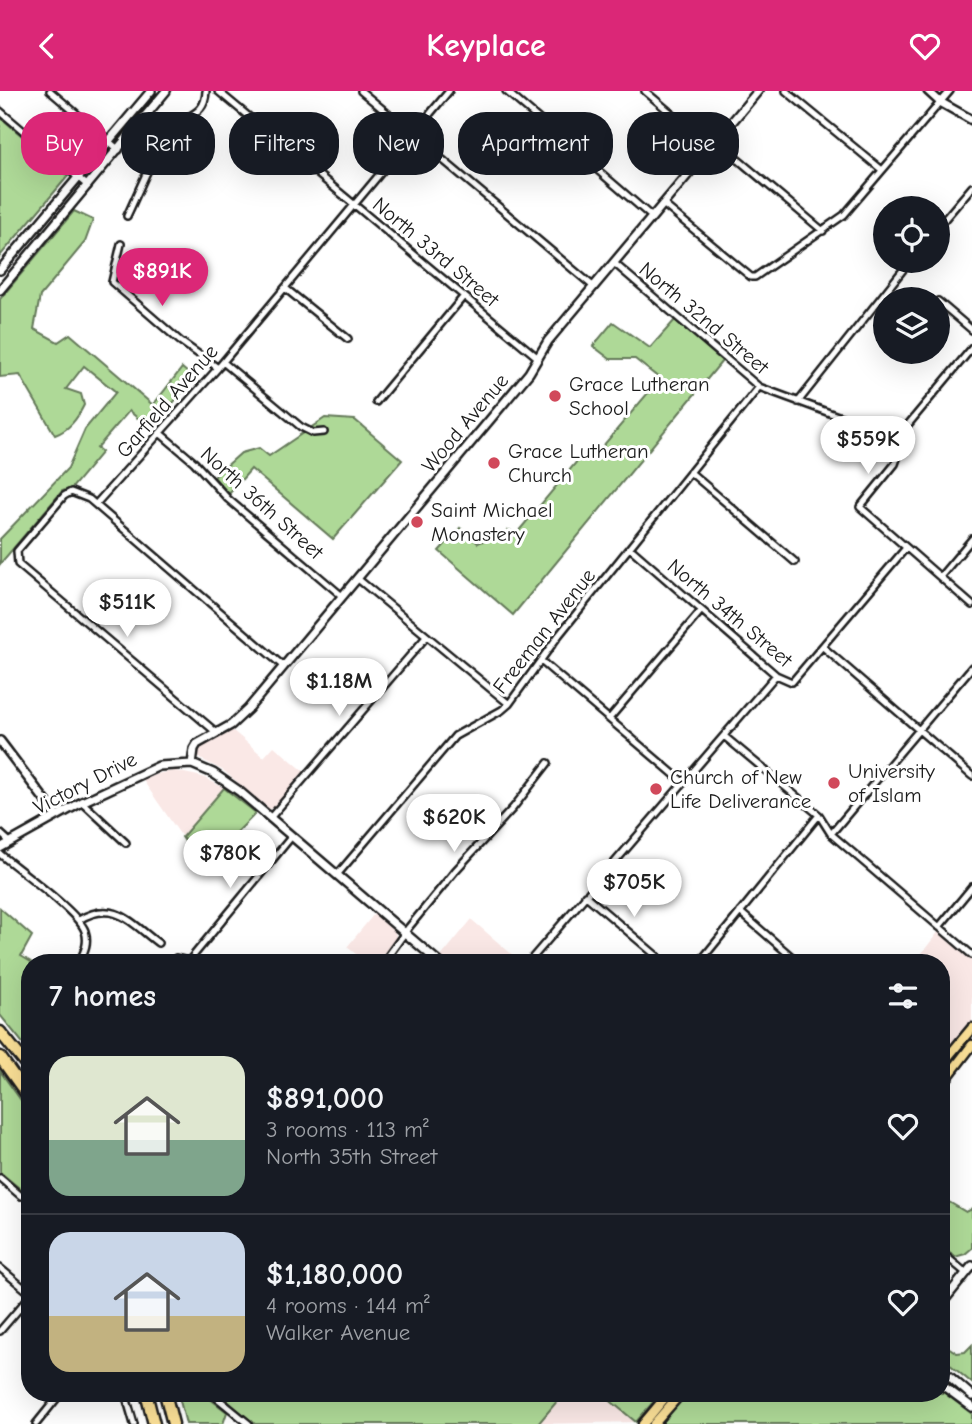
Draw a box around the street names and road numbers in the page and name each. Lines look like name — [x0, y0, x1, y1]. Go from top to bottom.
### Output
street label: North 33rd Street — [368, 192, 505, 312]
street label: North 32nd Street — [634, 257, 774, 380]
street label: Garfield Avenue — [111, 340, 223, 462]
street label: Wood Avenue — [417, 369, 513, 477]
street label: North 36th Street — [196, 442, 329, 565]
street label: North 34th Street — [663, 554, 798, 673]
street label: Freeman Avenue — [488, 564, 600, 698]
street label: Victory Drive — [29, 747, 141, 819]

